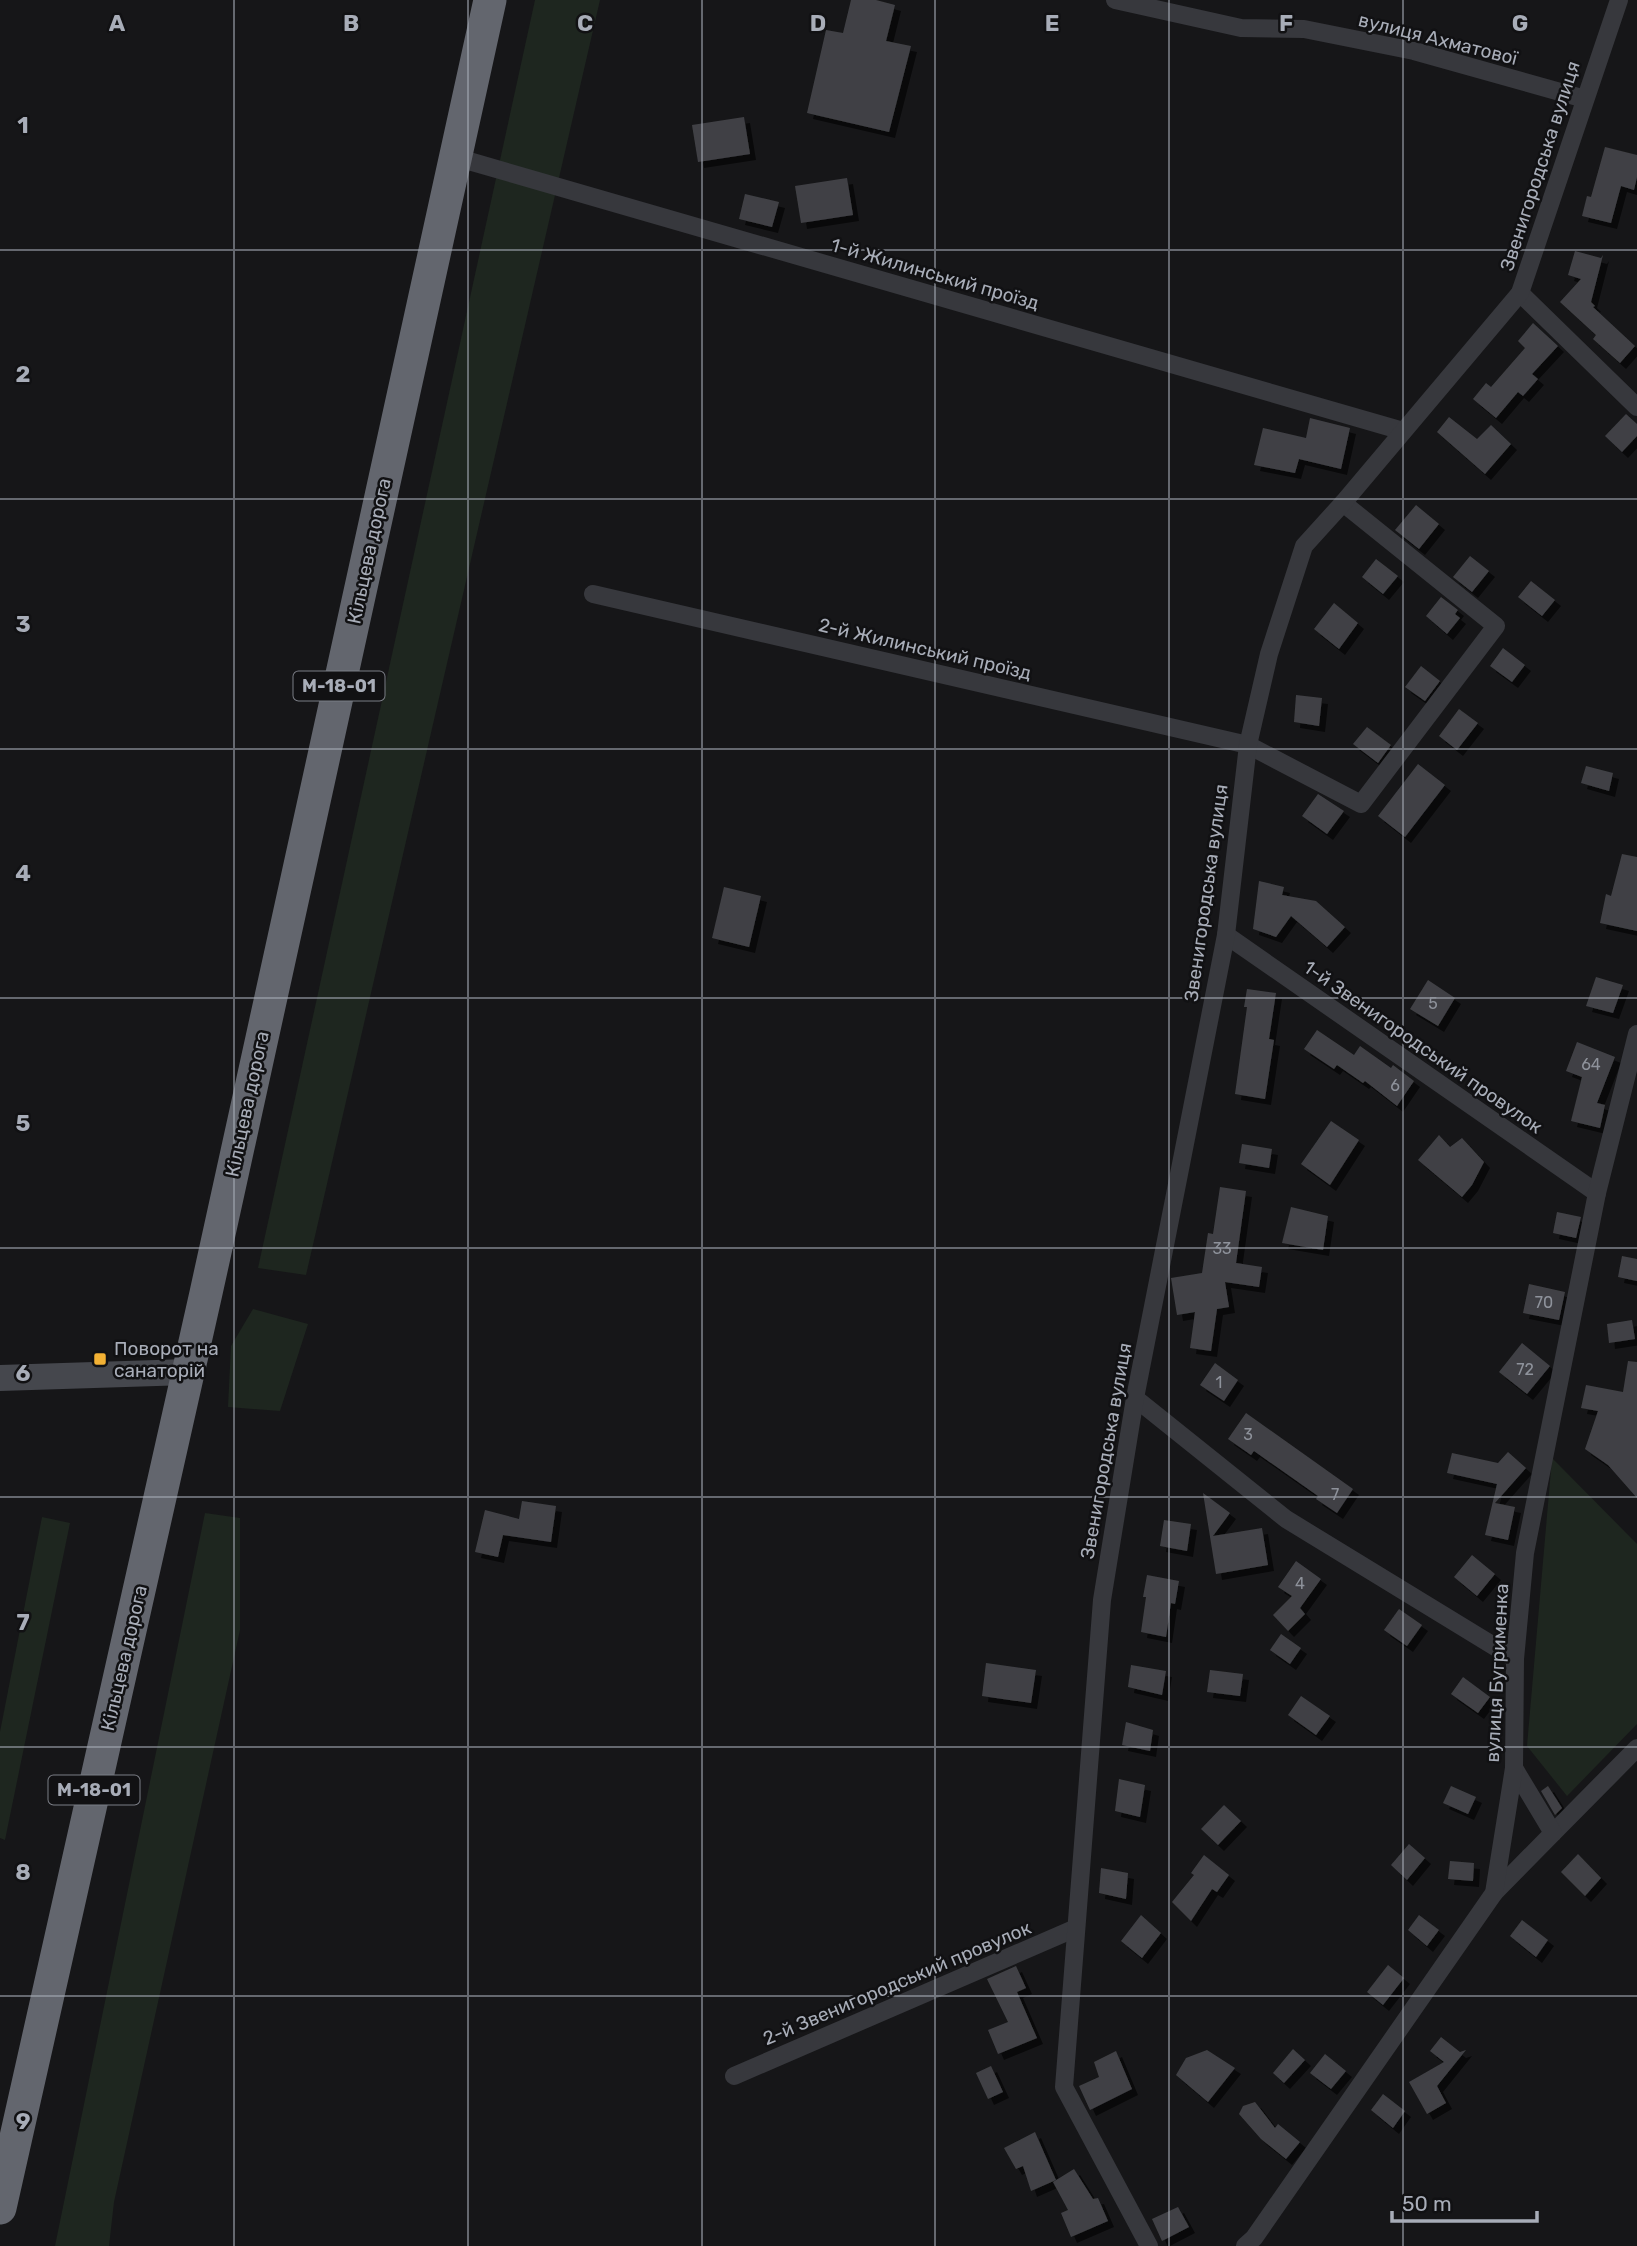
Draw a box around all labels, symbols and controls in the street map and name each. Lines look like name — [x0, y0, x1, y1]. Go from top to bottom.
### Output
street label: вулиця Ахматової — [1356, 8, 1520, 70]
text: A — [109, 9, 126, 37]
text: B — [343, 9, 359, 37]
text: C — [577, 9, 593, 37]
text: D — [810, 9, 826, 37]
text: E — [1045, 9, 1059, 37]
text: F — [1279, 9, 1293, 37]
text: G — [1512, 9, 1528, 37]
street label: Звенигородська вулиця — [1495, 58, 1585, 274]
text: 1 — [17, 111, 29, 139]
street label: 1-й Жилинський проїзд — [828, 233, 1042, 315]
text: 2 — [16, 360, 30, 388]
street label: Кільцева дорога — [342, 476, 396, 626]
text: 3 — [15, 610, 31, 638]
street label: 2-й Жилинський проїзд — [816, 613, 1034, 685]
road number: М-18-01 — [294, 672, 384, 700]
street label: Звенигородська вулиця — [1179, 783, 1233, 1003]
text: 4 — [15, 859, 31, 887]
street label: 1-й Звенигородський провулок — [1299, 955, 1547, 1139]
house number: 5 — [1428, 994, 1438, 1013]
street label: Кільцева дорога — [220, 1029, 274, 1179]
house number: 64 — [1581, 1055, 1601, 1074]
house number: 6 — [1390, 1076, 1400, 1095]
text: 5 — [16, 1109, 31, 1137]
house number: 33 — [1212, 1239, 1232, 1258]
house number: 70 — [1535, 1293, 1553, 1312]
place label: Поворот на санаторій — [114, 1337, 219, 1382]
street label: Звенигородська вулиця — [1076, 1341, 1136, 1561]
marker: Поворот на санаторій — [92, 1351, 108, 1367]
text: 6 — [16, 1359, 31, 1387]
house number: 72 — [1516, 1360, 1534, 1379]
house number: 1 — [1216, 1373, 1222, 1392]
house number: 3 — [1243, 1425, 1253, 1444]
house number: 7 — [1331, 1485, 1339, 1504]
house number: 4 — [1295, 1574, 1305, 1593]
street label: Кільцева дорога — [96, 1583, 152, 1733]
street label: вулиця Бугрименка — [1481, 1583, 1513, 1763]
text: 7 — [16, 1608, 30, 1636]
road number: М-18-01 — [48, 1776, 140, 1804]
text: 8 — [15, 1858, 31, 1886]
street label: 2-й Звенигородський провулок — [760, 1916, 1034, 2050]
text: 9 — [16, 2107, 30, 2135]
scale bar — [1392, 2180, 1537, 2224]
text: 50 m — [1402, 2191, 1452, 2216]

